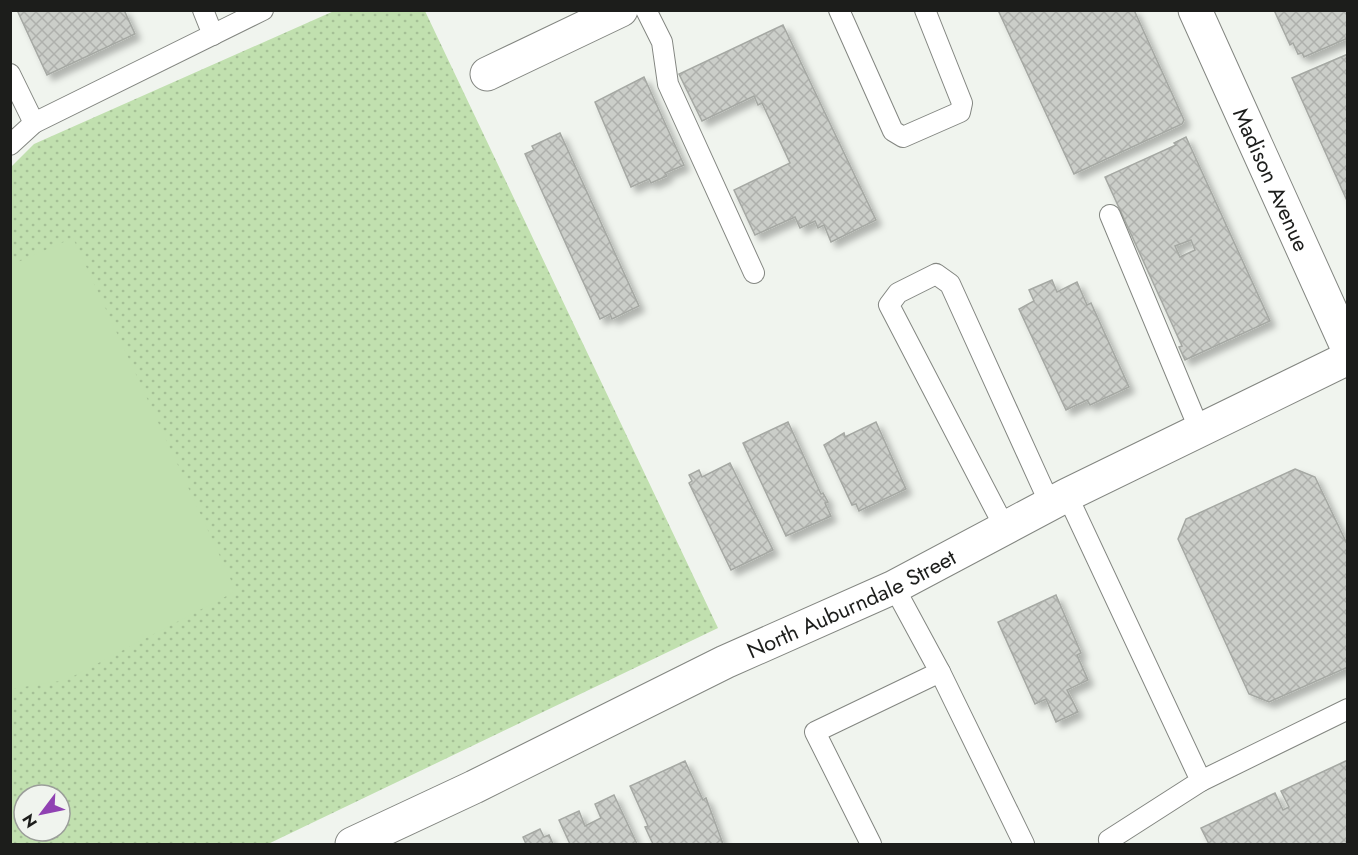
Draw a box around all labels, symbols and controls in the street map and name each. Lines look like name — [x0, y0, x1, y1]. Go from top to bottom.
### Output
street label: Madison Avenue — [1225, 103, 1318, 256]
street label: North Auburndale Street — [741, 541, 962, 666]
north arrow — [12, 783, 72, 843]
text: N — [17, 809, 43, 832]

